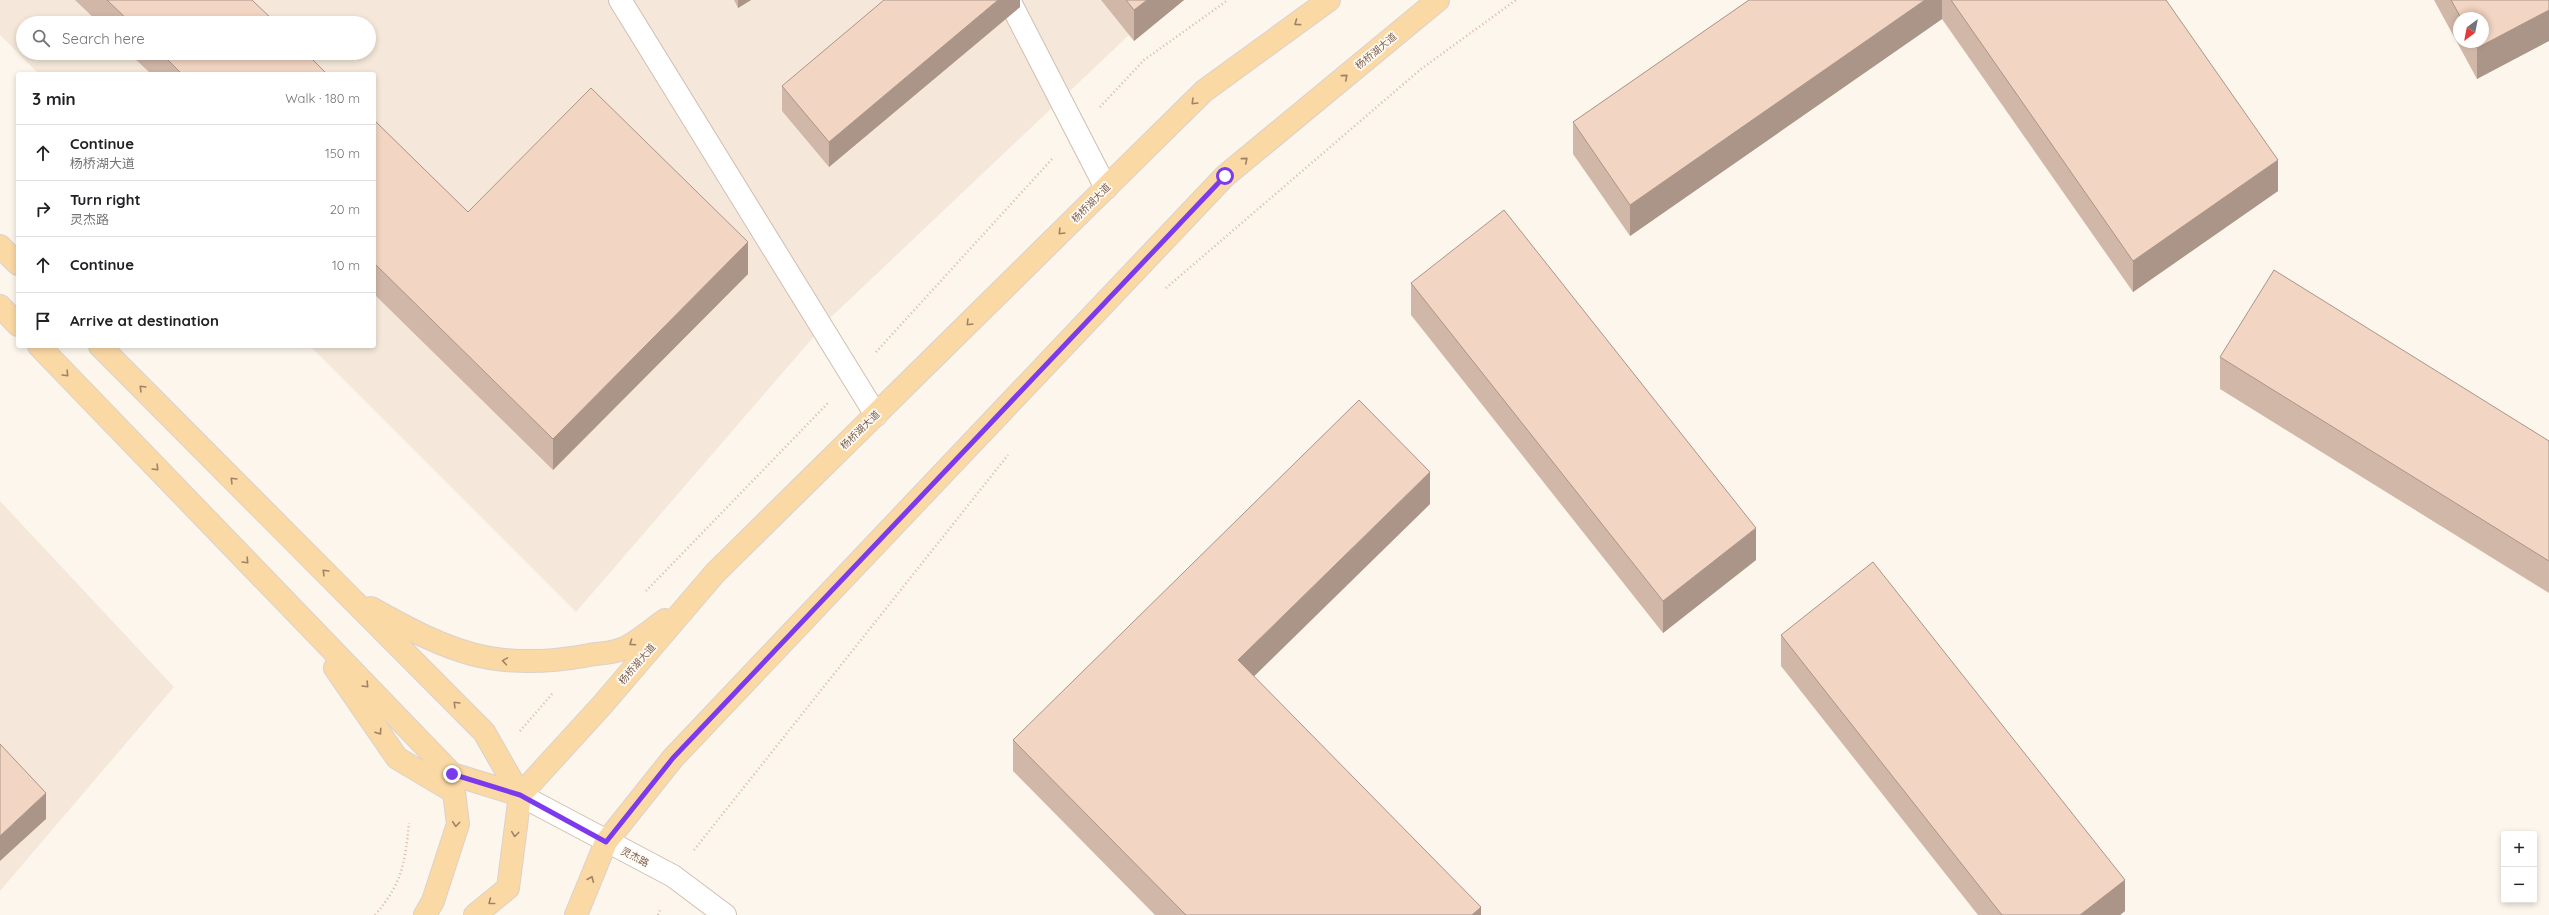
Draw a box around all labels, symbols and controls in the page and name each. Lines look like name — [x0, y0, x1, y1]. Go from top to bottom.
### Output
north arrow — [2453, 12, 2489, 48]
search box — [16, 16, 376, 60]
one-way arrow — [1295, 18, 1302, 25]
icon: search — [30, 27, 52, 49]
text: Search here — [62, 29, 145, 48]
street label: 杨桥湖大道 — [1353, 30, 1399, 72]
one-way arrow — [1340, 75, 1348, 82]
text: 3 min — [32, 88, 76, 109]
text: Walk · 180 m — [285, 90, 360, 106]
one-way arrow — [1191, 97, 1199, 105]
text: Continue — [70, 134, 134, 153]
icon: ahead — [32, 142, 54, 164]
text: 150 m — [325, 145, 360, 161]
text: 杨桥湖大道 — [70, 155, 135, 171]
one-way arrow — [1240, 157, 1248, 164]
route start — [1216, 167, 1234, 185]
street label: 杨桥湖大道 — [1069, 181, 1113, 225]
text: Turn right — [70, 190, 141, 209]
icon: right — [32, 198, 54, 220]
text: 20 m — [330, 201, 360, 217]
text: 灵杰路 — [70, 211, 109, 227]
one-way arrow — [1058, 227, 1066, 235]
icon: ahead — [32, 254, 54, 276]
text: Continue — [70, 255, 134, 274]
text: 10 m — [332, 257, 360, 273]
icon: arrive — [32, 310, 54, 332]
text: Arrive at destination — [70, 311, 219, 330]
one-way arrow — [966, 319, 974, 326]
one-way arrow — [61, 369, 69, 377]
one-way arrow — [139, 385, 147, 393]
street label: 杨桥湖大道 — [838, 408, 882, 452]
one-way arrow — [151, 463, 159, 471]
one-way arrow — [230, 477, 238, 485]
one-way arrow — [242, 556, 249, 564]
one-way arrow — [322, 569, 330, 577]
one-way arrow — [629, 638, 636, 645]
street label: 杨桥湖大道 — [616, 641, 658, 687]
one-way arrow — [502, 657, 509, 666]
one-way arrow — [361, 680, 369, 688]
one-way arrow — [453, 702, 461, 709]
one-way arrow — [374, 728, 381, 735]
route end — [443, 765, 461, 783]
one-way arrow — [452, 821, 461, 827]
one-way arrow — [511, 831, 520, 837]
map controls — [2501, 831, 2537, 903]
button: + — [2501, 831, 2537, 867]
street label: 灵杰路 — [619, 844, 651, 870]
button: − — [2501, 867, 2537, 903]
one-way arrow — [586, 876, 594, 883]
one-way arrow — [489, 897, 496, 904]

